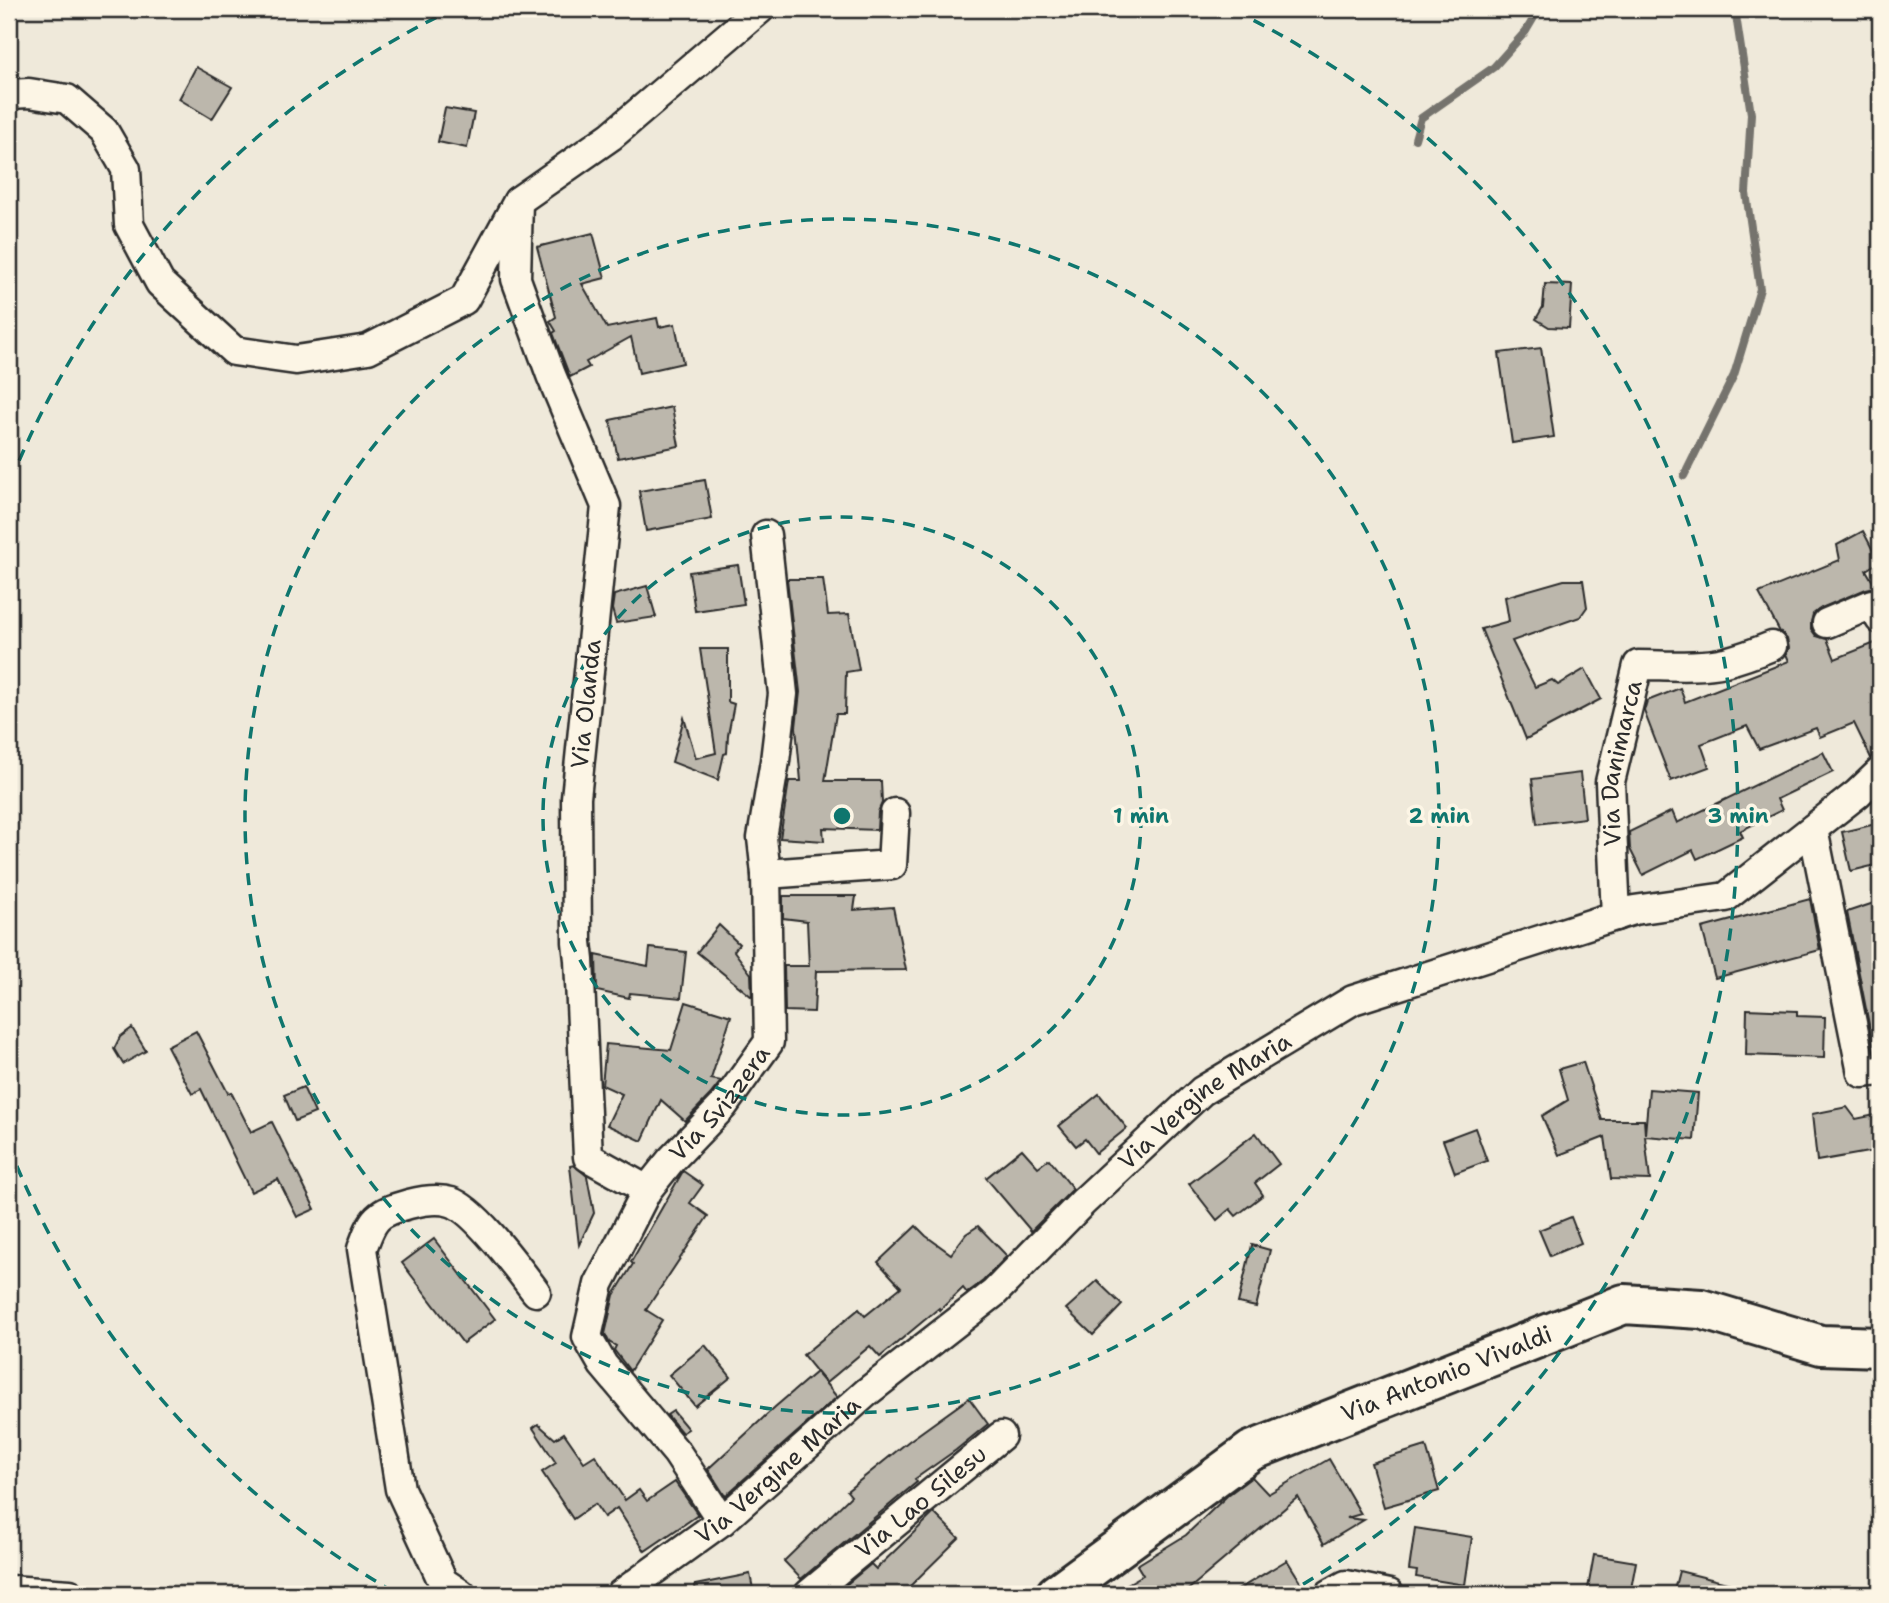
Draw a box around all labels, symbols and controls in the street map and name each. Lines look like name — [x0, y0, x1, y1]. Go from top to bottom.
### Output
street label: Via Olanda — [563, 638, 609, 770]
street label: Via Danimarca — [1594, 677, 1650, 847]
text: 1 min — [1113, 802, 1169, 830]
text: 2 min — [1408, 802, 1470, 830]
text: 3 min — [1707, 802, 1769, 830]
centre of rings — [830, 804, 854, 828]
street label: Via Vergine Maria — [1111, 1025, 1297, 1177]
street label: Via Svizzera — [662, 1039, 777, 1168]
street label: Via Antonio Vivaldi — [1336, 1318, 1557, 1430]
street label: Via Vergine Maria — [688, 1389, 868, 1551]
street label: Via Lao Silesu — [848, 1438, 994, 1566]

